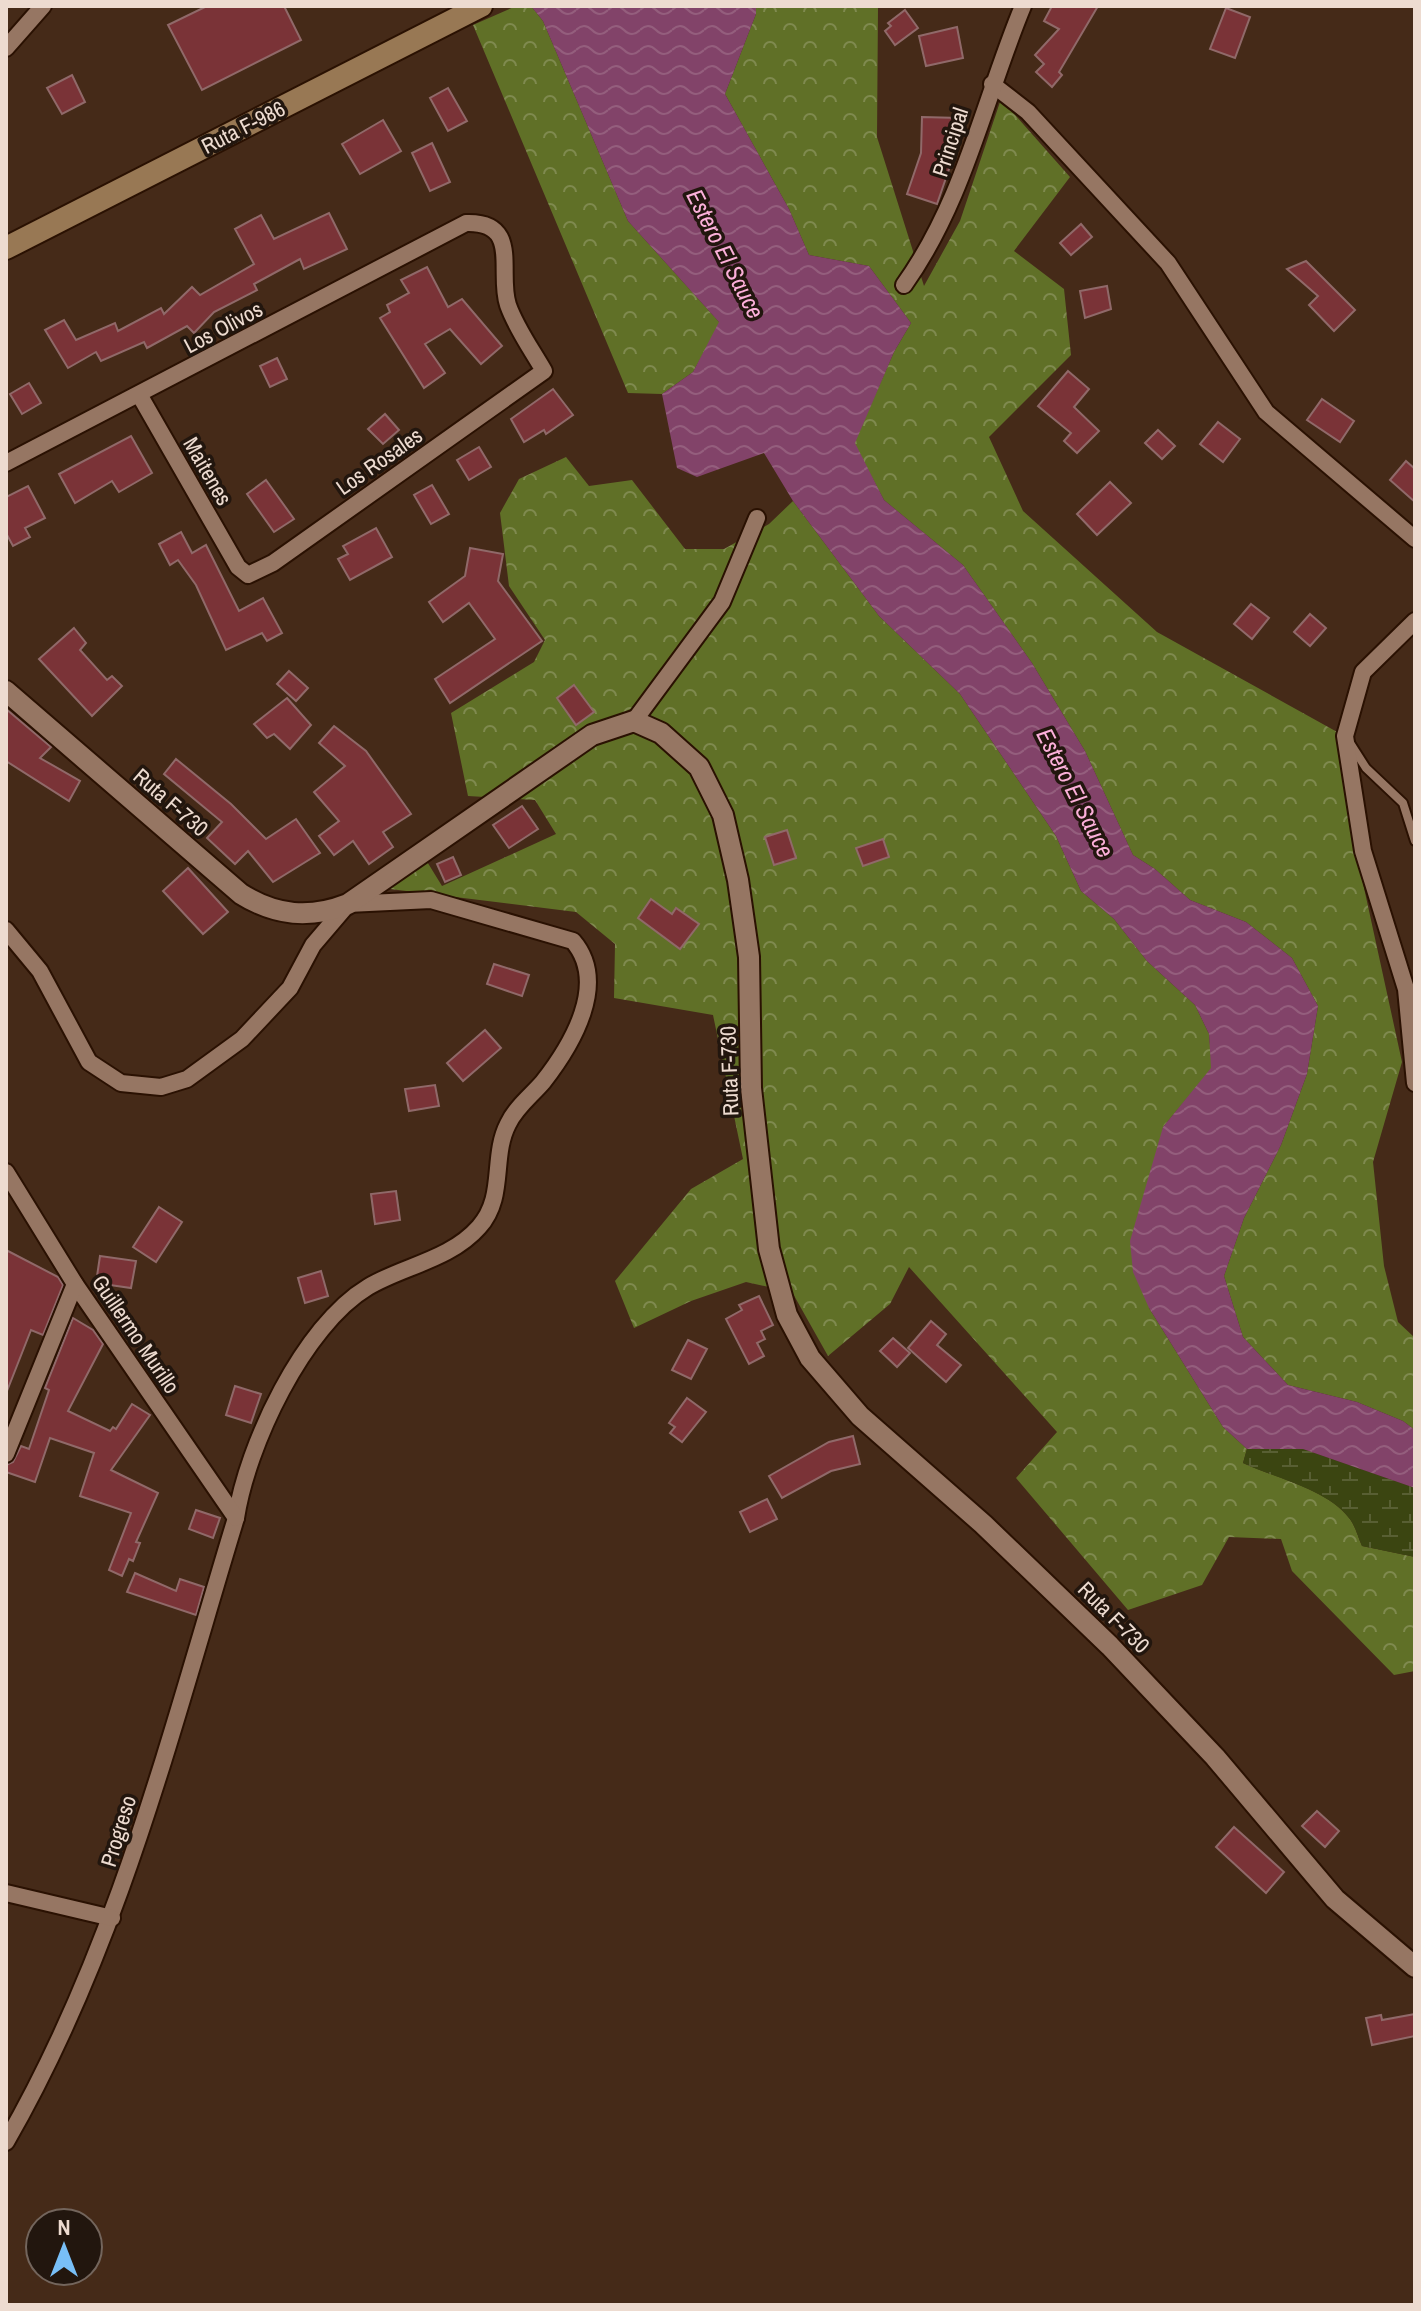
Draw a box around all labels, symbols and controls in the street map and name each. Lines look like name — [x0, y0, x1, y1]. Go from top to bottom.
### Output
street label: Ruta F-986 — [196, 93, 290, 161]
street label: Principal — [925, 104, 975, 180]
water label: Estero El Sauce — [680, 183, 772, 324]
street label: Los Olivos — [178, 294, 268, 360]
street label: Los Rosales — [330, 420, 428, 502]
street label: Maitenes — [176, 431, 240, 511]
water label: Estero El Sauce — [1030, 722, 1122, 863]
street label: Ruta F-730 — [127, 761, 215, 843]
street label: Ruta F-730 — [712, 1025, 746, 1117]
street label: Guillermo Murillo — [85, 1269, 187, 1399]
street label: Ruta F-730 — [1071, 1574, 1157, 1660]
street label: Progreso — [93, 1792, 143, 1870]
north arrow — [24, 2207, 104, 2287]
text: N — [57, 2212, 71, 2242]

